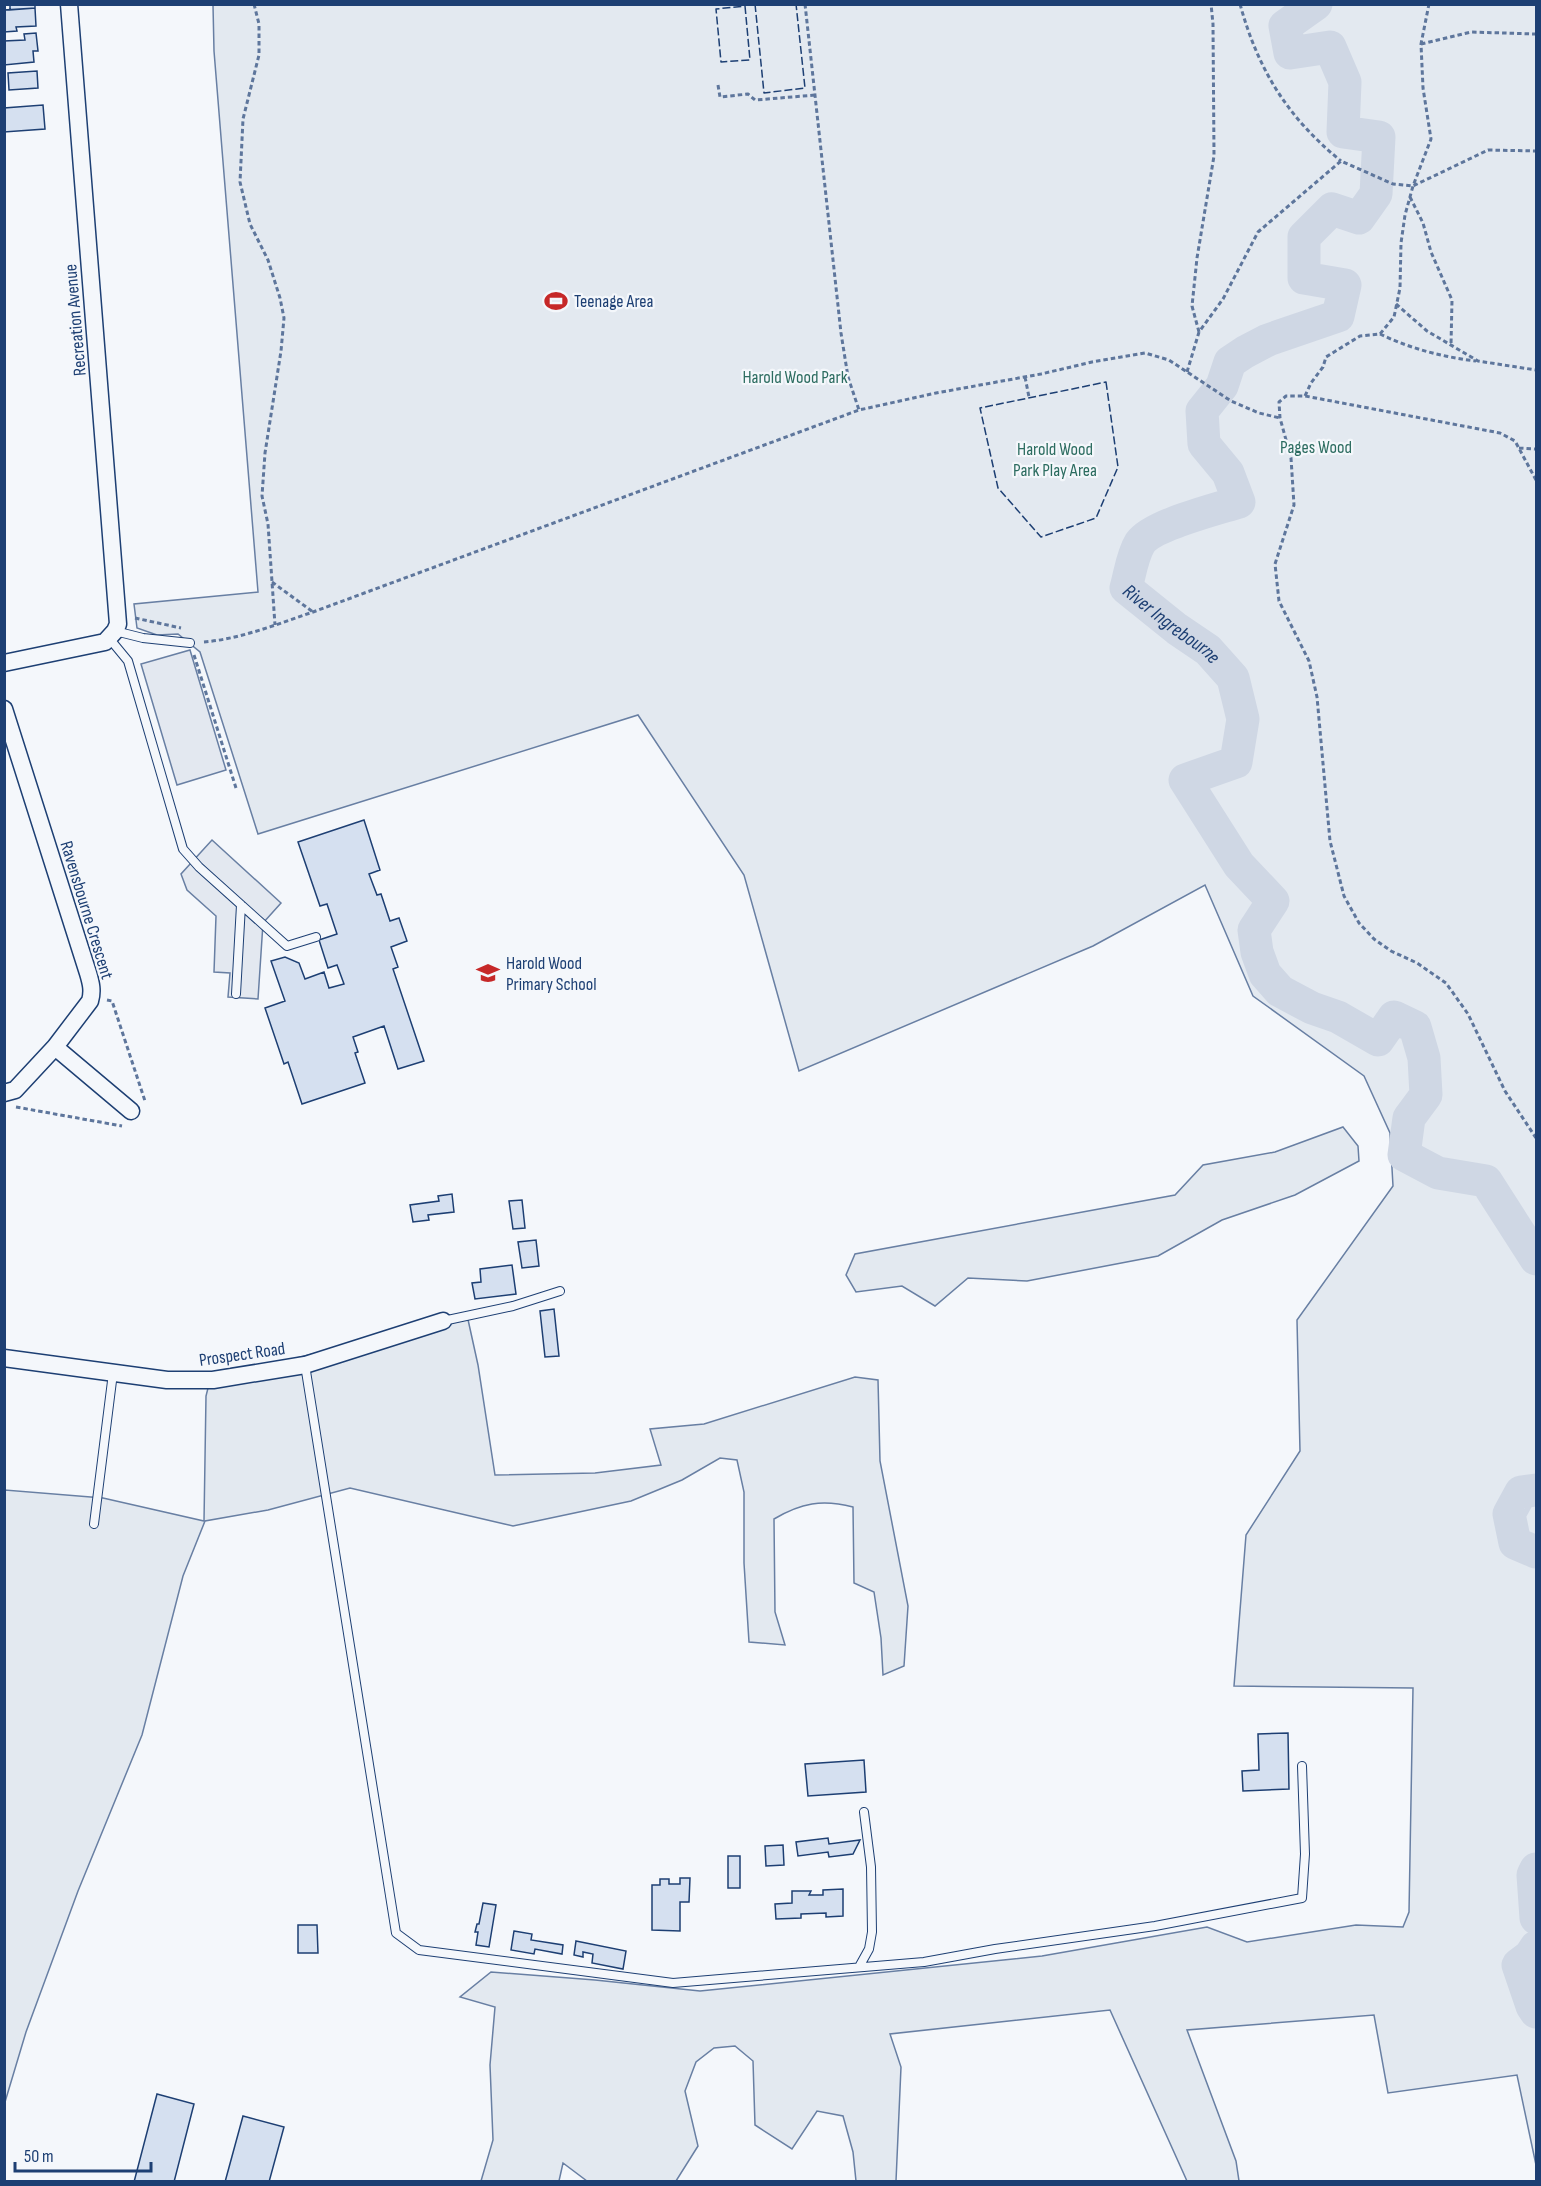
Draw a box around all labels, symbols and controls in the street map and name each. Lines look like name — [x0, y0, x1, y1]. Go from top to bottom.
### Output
street label: Recreation Avenue — [60, 263, 91, 377]
sports icon: Teenage Area — [543, 288, 569, 314]
place label: Teenage Area — [574, 291, 654, 312]
park label: Harold Wood Park — [742, 367, 848, 388]
park label: Pages Wood — [1280, 437, 1352, 458]
park label: Harold Wood Park Play Area — [1013, 439, 1097, 481]
water label: River Ingrebourne — [1118, 579, 1225, 669]
street label: Ravensbourne Crescent — [56, 838, 118, 982]
place label: Harold Wood Primary School — [506, 953, 597, 995]
school or university icon: Harold Wood Primary School — [475, 960, 501, 986]
street label: Prospect Road — [198, 1338, 286, 1371]
scale bar — [15, 2135, 152, 2173]
text: 50 m — [24, 2146, 54, 2167]

